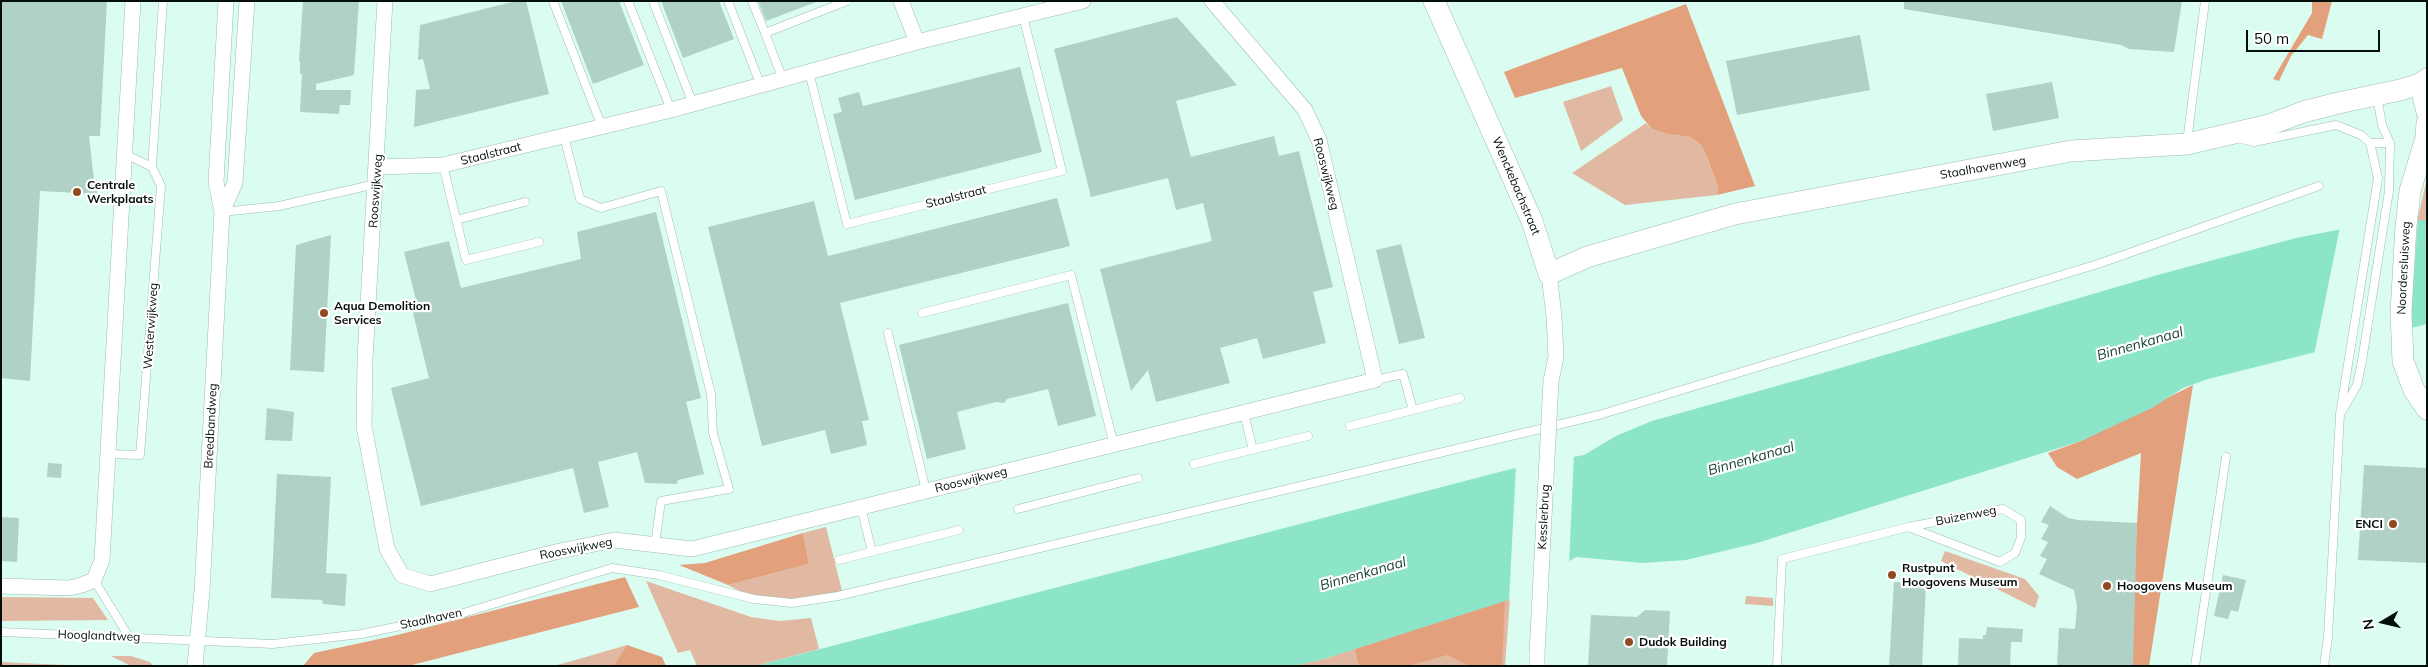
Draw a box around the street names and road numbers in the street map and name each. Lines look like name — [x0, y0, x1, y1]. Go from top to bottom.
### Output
street label: Wenckebachstraat — [1489, 135, 1543, 237]
street label: Rooswijkweg — [1310, 136, 1342, 212]
street label: Staalstraat — [459, 140, 523, 168]
street label: Staalhavenweg — [1939, 153, 2027, 183]
street label: Rooswijkweg — [366, 154, 386, 228]
street label: Staalstraat — [924, 183, 988, 211]
street label: Noordersluisweg — [2394, 221, 2414, 315]
street label: Westerwijkweg — [141, 282, 161, 370]
street label: Breedbandweg — [202, 383, 220, 469]
street label: Rooswijkweg — [933, 464, 1009, 496]
street label: Kesslerbrug — [1535, 484, 1553, 550]
street label: Buizenweg — [1934, 503, 1998, 529]
street label: Rooswijkweg — [538, 535, 614, 563]
street label: Staalhaven — [399, 605, 463, 633]
street label: Hooglandtweg — [57, 627, 141, 645]

